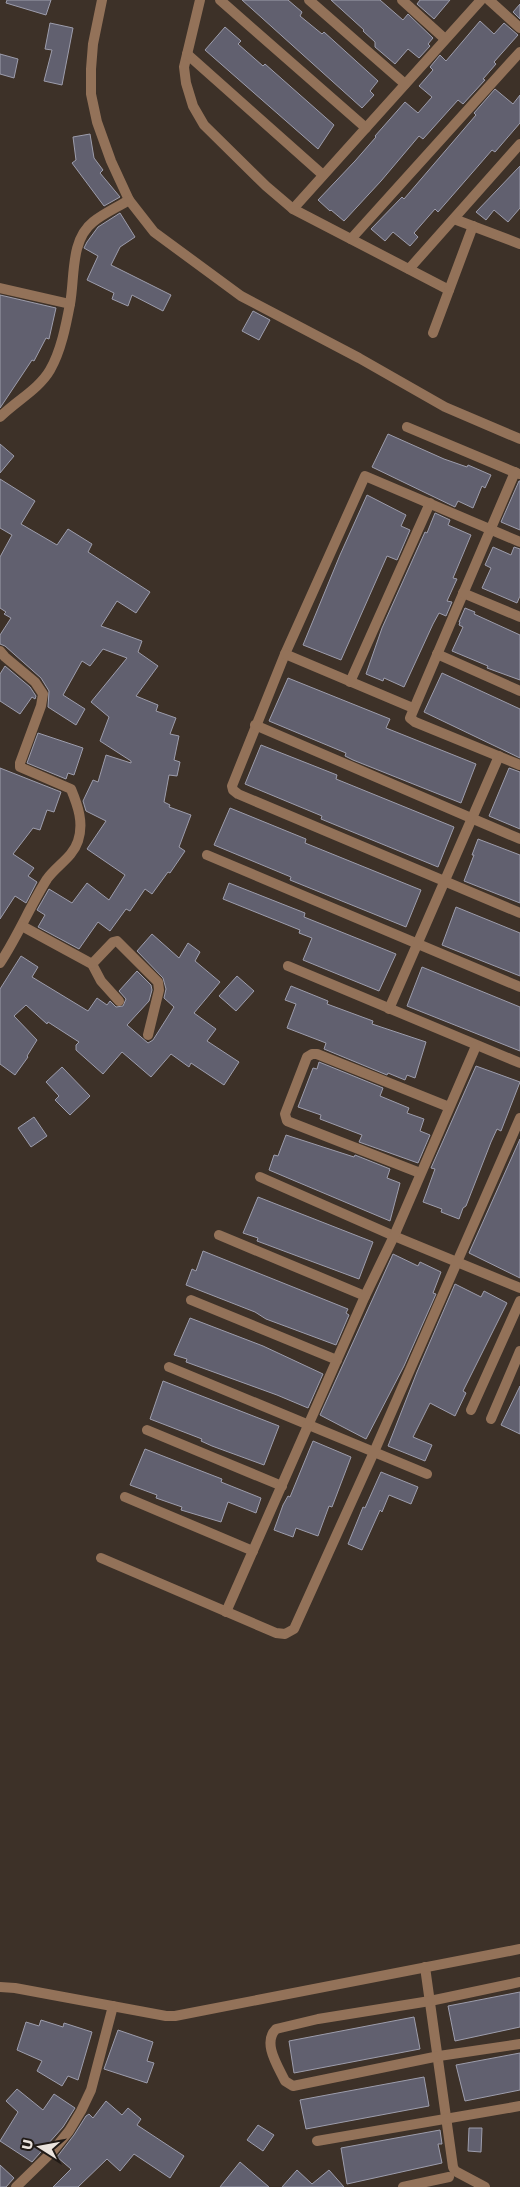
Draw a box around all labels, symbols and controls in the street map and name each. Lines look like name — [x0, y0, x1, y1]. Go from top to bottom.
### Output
north arrow — [15, 2122, 65, 2172]
text: U — [18, 2138, 37, 2151]

